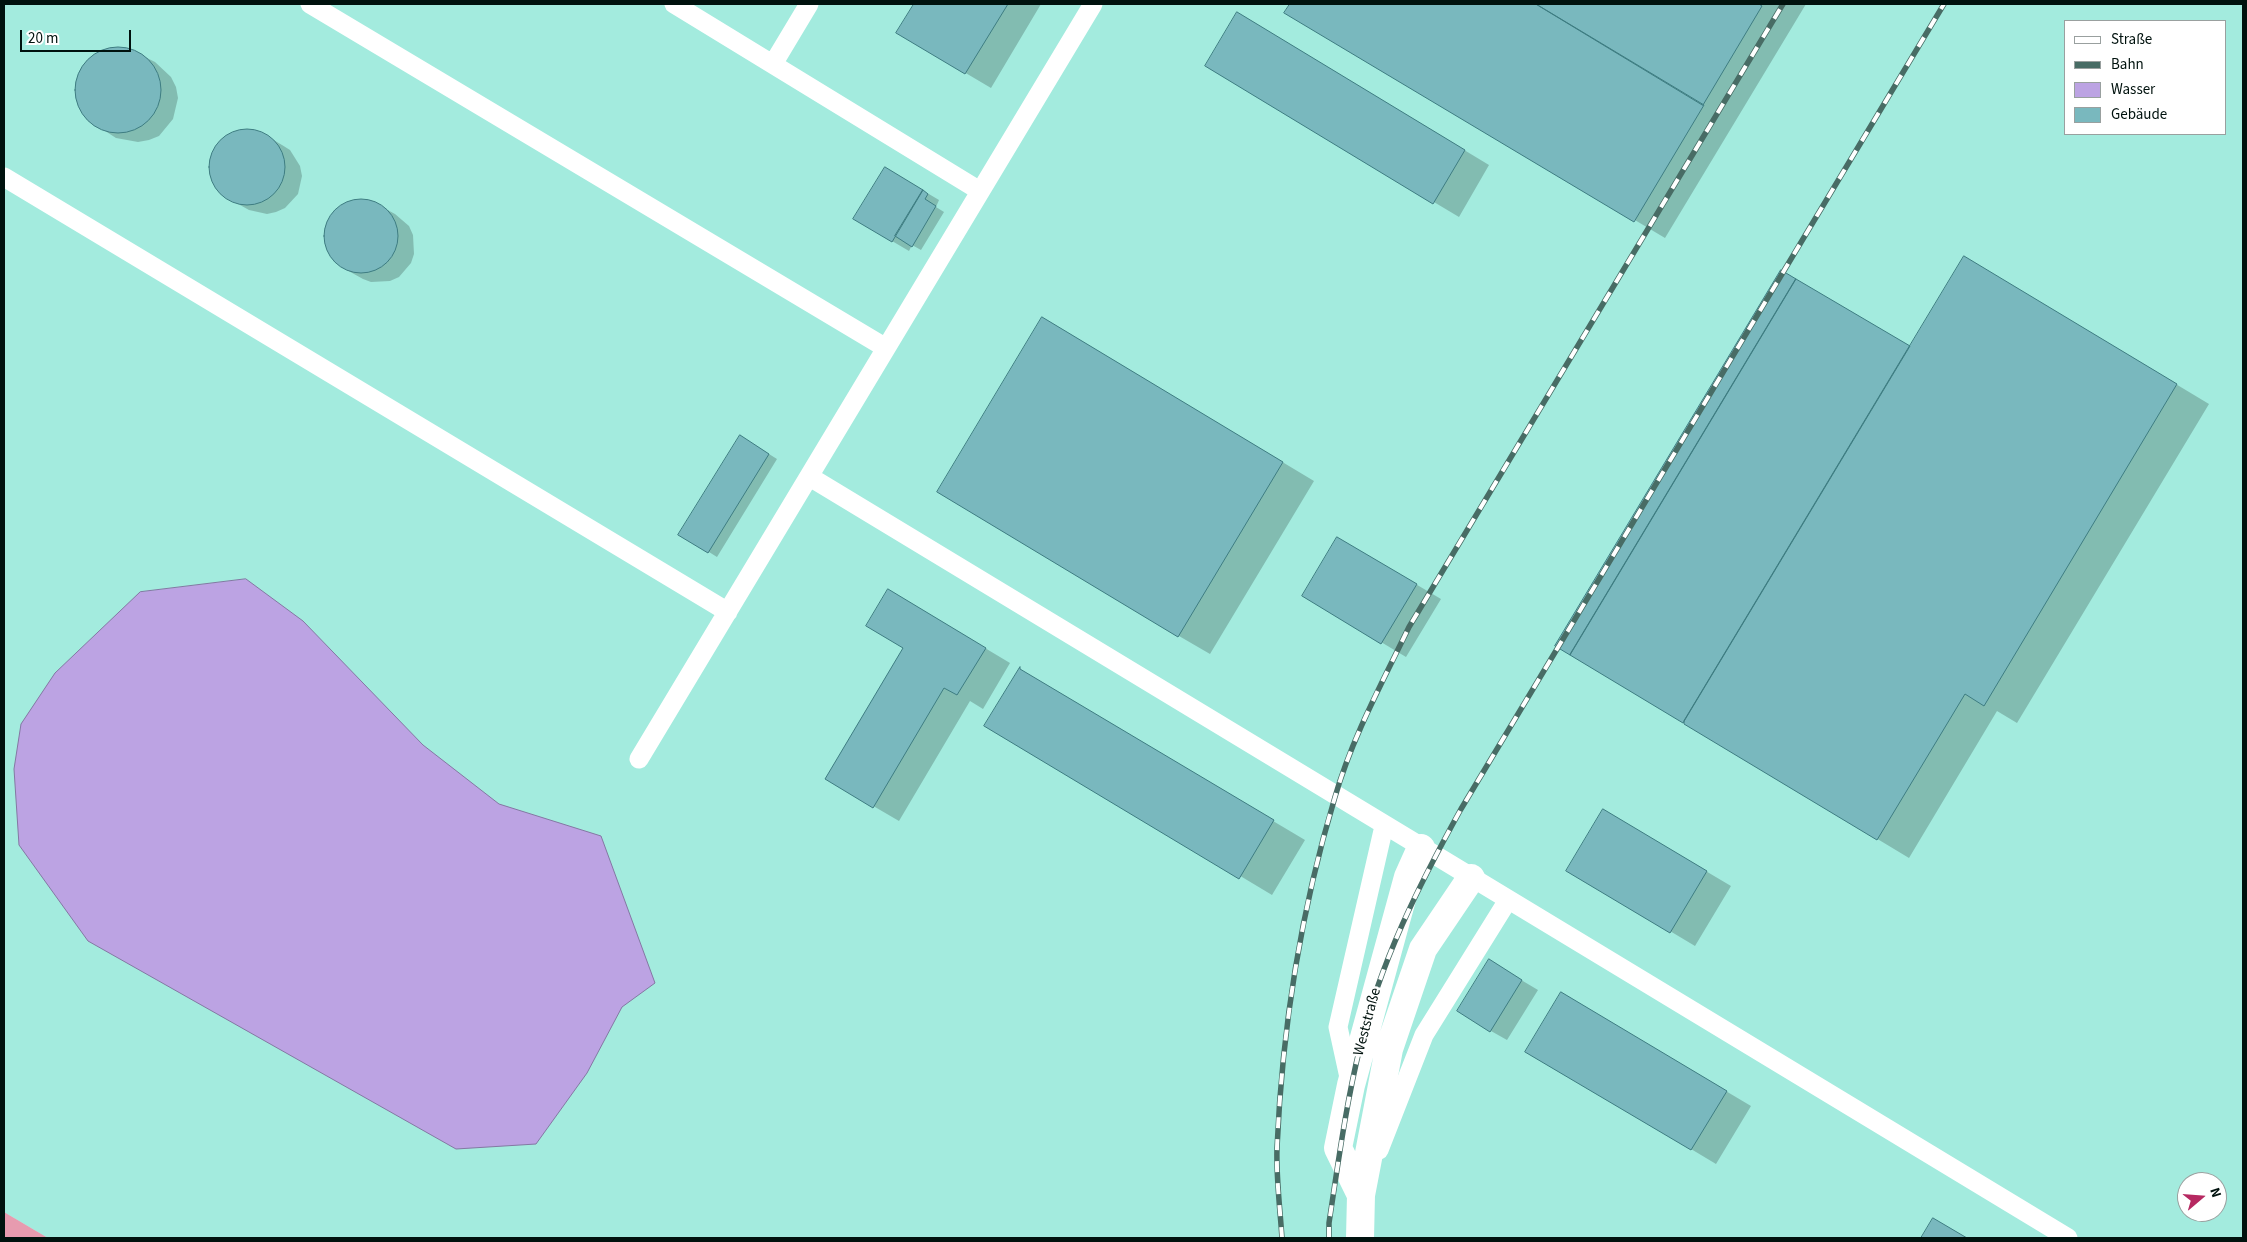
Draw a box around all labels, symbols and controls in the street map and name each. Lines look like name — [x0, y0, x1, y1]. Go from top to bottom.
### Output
scale bar — [22, 20, 134, 52]
legend — [2064, 20, 2227, 135]
text: 20 m — [28, 28, 58, 49]
text: Straße — [2111, 29, 2152, 50]
text: Bahn — [2111, 54, 2144, 75]
text: Wasser — [2111, 79, 2155, 100]
text: Gebäude — [2111, 104, 2167, 125]
street label: Weststraße — [1350, 986, 1386, 1058]
north arrow — [2177, 1172, 2227, 1222]
text: N — [2204, 1185, 2226, 1200]

